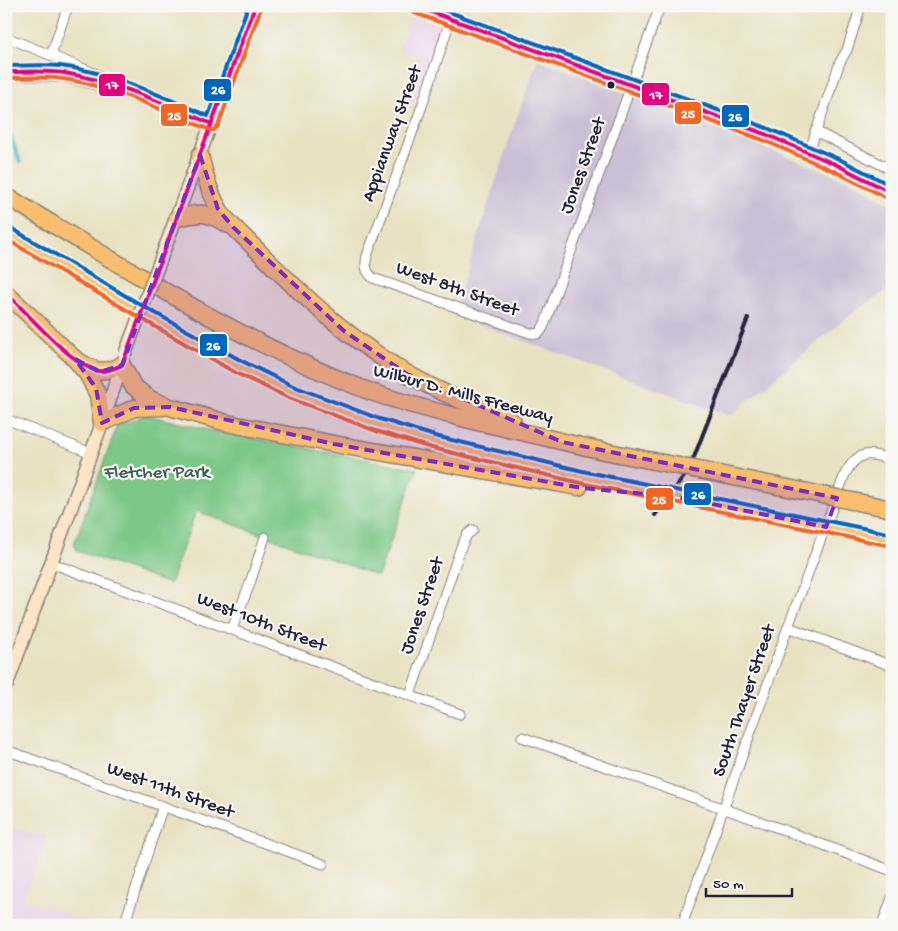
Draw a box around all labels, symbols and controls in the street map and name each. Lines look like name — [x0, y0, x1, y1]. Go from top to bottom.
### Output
street label: Appianway Street — [358, 61, 429, 205]
line badge: 17 — [98, 73, 126, 97]
text: 17 — [105, 78, 119, 95]
line badge: 26 — [203, 78, 232, 102]
unlabelled marker — [606, 80, 616, 90]
line badge: 17 — [641, 82, 670, 106]
text: 26 — [211, 83, 226, 100]
text: 17 — [649, 88, 663, 105]
line badge: 25 — [674, 101, 702, 125]
line badge: 25 — [160, 103, 188, 127]
line badge: 26 — [721, 104, 750, 128]
text: 25 — [681, 107, 696, 124]
text: 25 — [167, 109, 182, 126]
text: 26 — [728, 110, 743, 127]
street label: Jones Street — [556, 113, 613, 217]
street label: West 8th Street — [393, 257, 524, 324]
line badge: 26 — [199, 333, 228, 357]
text: 26 — [206, 339, 221, 356]
street label: Wilbur D. Mills Freeway — [371, 360, 556, 430]
park label: Fletcher Park — [103, 462, 211, 485]
line badge: 26 — [683, 482, 712, 506]
line badge: 25 — [645, 487, 674, 511]
text: 26 — [691, 488, 706, 505]
text: 25 — [652, 493, 667, 510]
street label: Jones Street — [396, 552, 451, 657]
street label: West 10th Street — [193, 588, 331, 659]
street label: South Thayer Street — [708, 620, 783, 780]
street label: West 11th Street — [103, 757, 239, 825]
scale bar — [706, 866, 792, 898]
text: 50 m — [713, 876, 744, 894]

